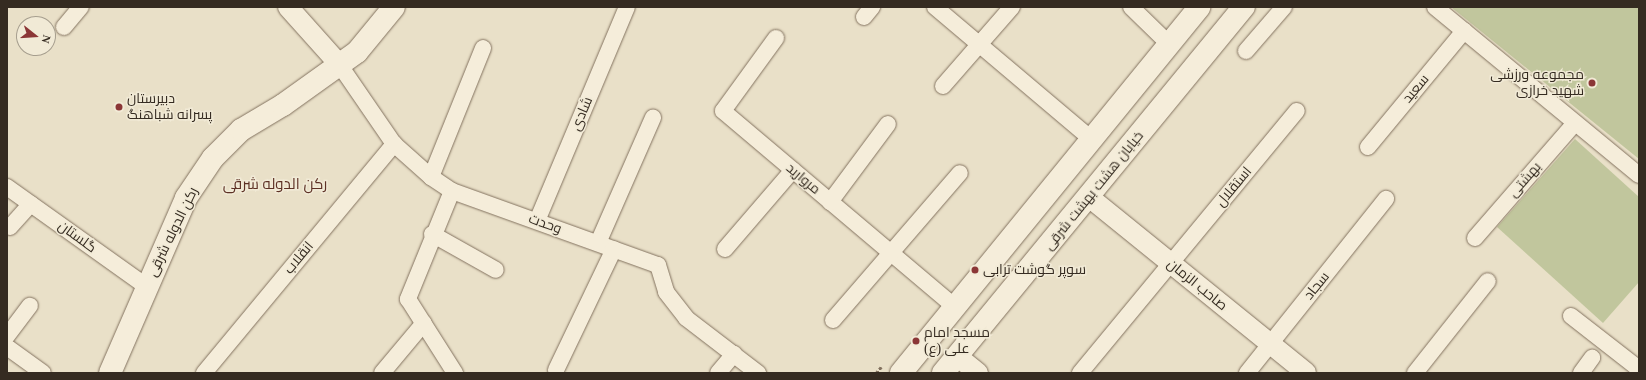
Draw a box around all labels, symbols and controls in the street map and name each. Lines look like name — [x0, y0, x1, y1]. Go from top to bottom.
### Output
north arrow — [16, 16, 56, 56]
text: N — [40, 34, 53, 45]
place label: مجموعه ورزشی شهید خرازی — [1490, 67, 1584, 100]
street label: سعید — [1399, 71, 1433, 107]
marker: مجموعه ورزشی شهید خرازی — [1587, 78, 1597, 88]
place label: دبیرستان پسرانه شباهنگ — [127, 91, 212, 124]
street label: شادی — [567, 95, 597, 133]
marker: دبیرستان پسرانه شباهنگ — [114, 102, 124, 112]
street label: خیابان هشت بهشت شرقی — [1041, 128, 1147, 254]
street label: بهشتی — [1505, 159, 1545, 201]
street label: مروارید — [782, 160, 824, 198]
street label: استقلال — [1212, 164, 1256, 210]
district label: رکن الدوله شرقی — [223, 176, 327, 194]
street label: رکن الدوله شرقی — [144, 184, 202, 280]
street label: وحدت — [526, 210, 564, 238]
street label: گلستان — [55, 217, 99, 257]
street label: انقلاب — [281, 238, 317, 278]
street label: صاحب الزمان — [1164, 256, 1230, 314]
place label: سوپر گوشت ترابی — [983, 262, 1086, 278]
marker: سوپر گوشت ترابی — [970, 265, 980, 275]
street label: سجاد — [1301, 269, 1333, 303]
place label: مسجد امام علی (ع) — [924, 325, 990, 358]
marker: مسجد امام علی (ع) — [911, 336, 921, 346]

